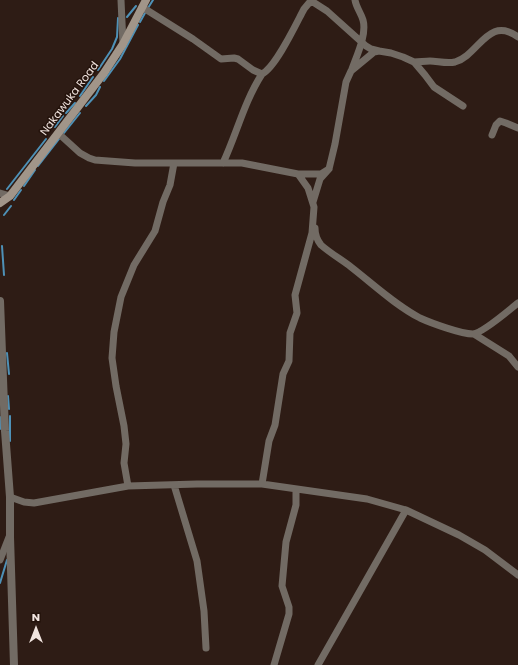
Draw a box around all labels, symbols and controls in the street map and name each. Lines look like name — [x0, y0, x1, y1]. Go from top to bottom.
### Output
street label: Nakawuka Road — [38, 60, 102, 138]
north arrow — [16, 609, 56, 649]
text: N — [32, 609, 40, 625]

